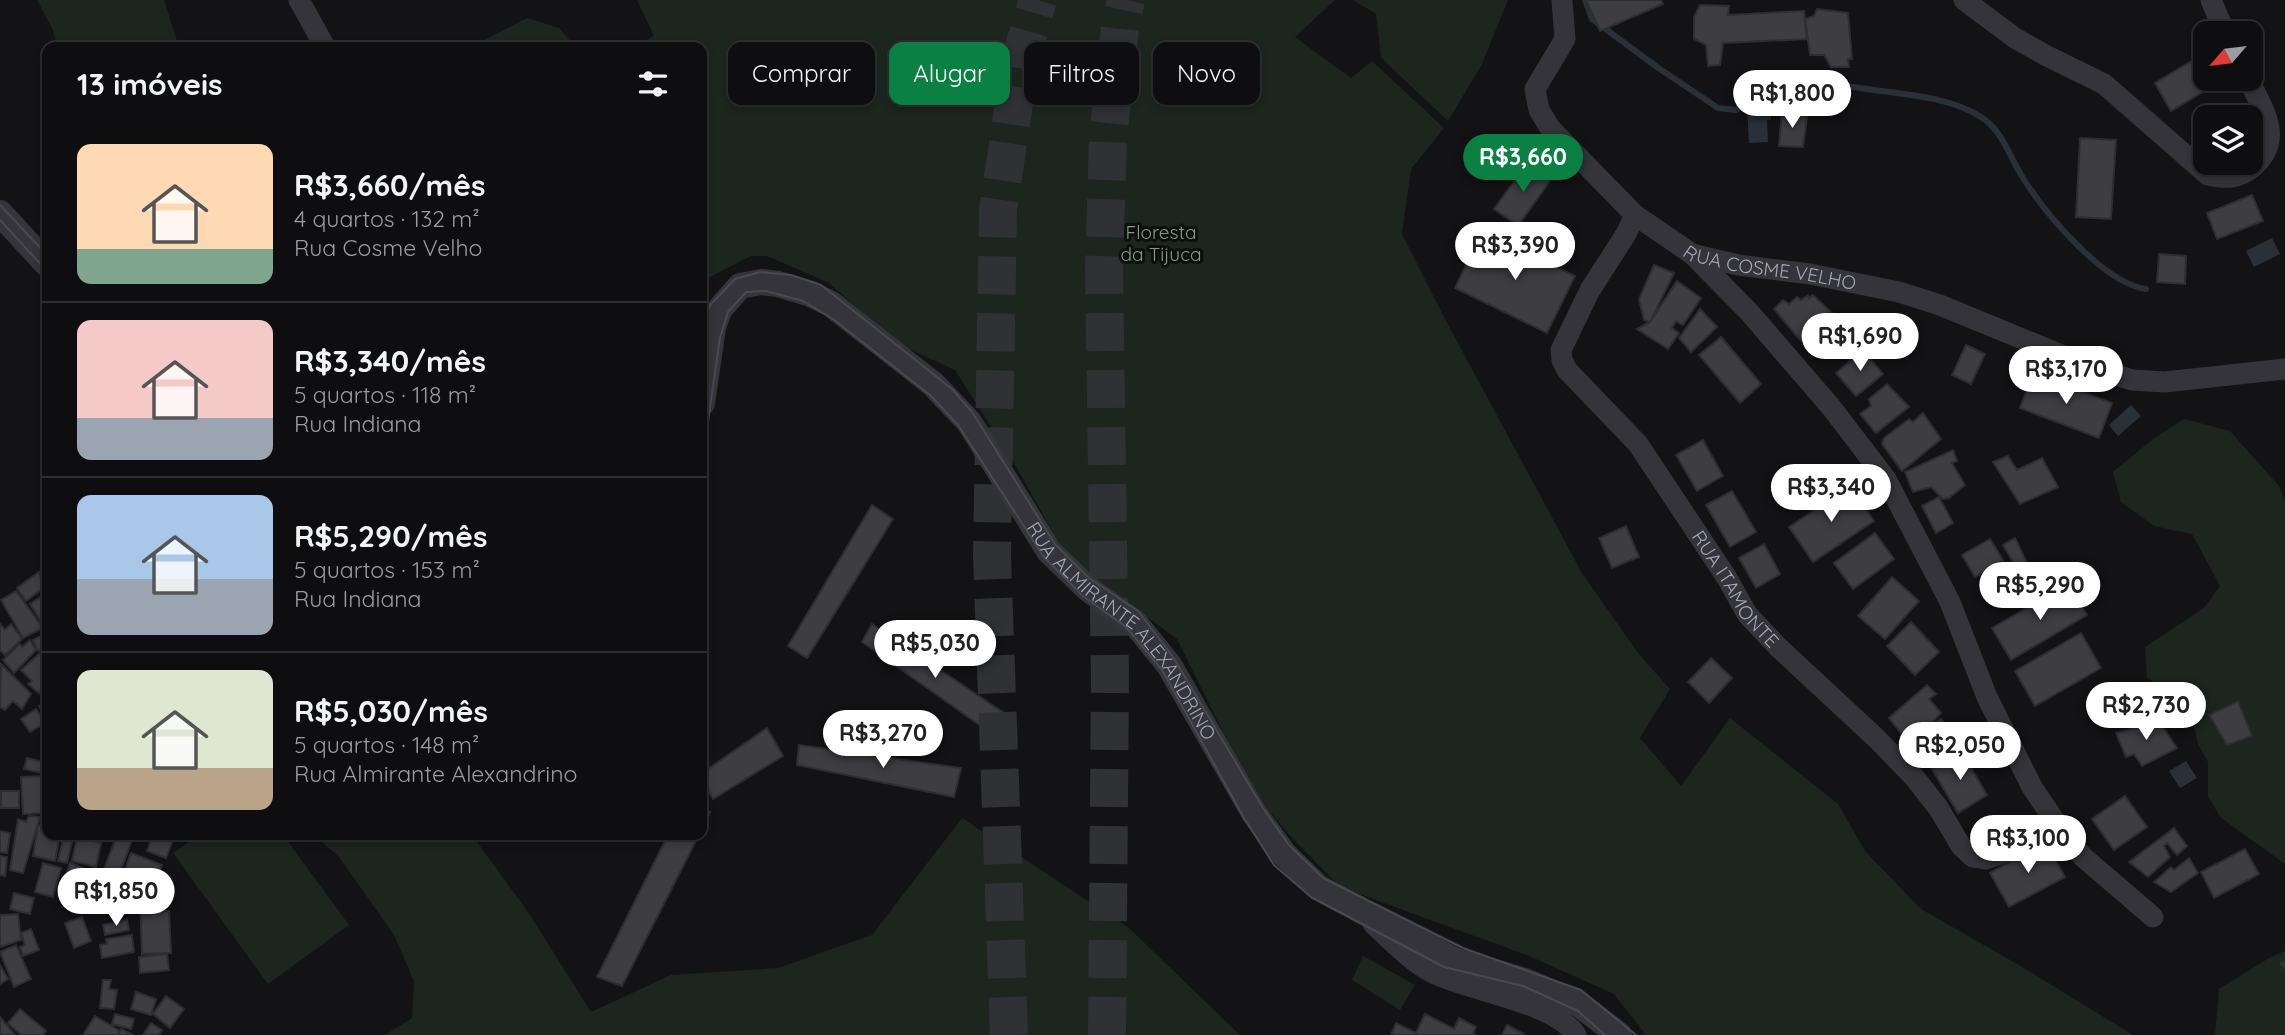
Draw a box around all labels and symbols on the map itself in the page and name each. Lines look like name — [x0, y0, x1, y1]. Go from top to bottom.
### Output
north arrow — [2193, 21, 2263, 91]
pin: R$1,800 — [1727, 71, 1857, 130]
pin: R$3,660 — [1458, 134, 1588, 194]
park label: Floresta da Tijuca — [1120, 220, 1202, 266]
pin: R$3,390 — [1450, 222, 1580, 282]
street label: RUA COSME VELHO — [1679, 240, 1858, 295]
pin: R$1,690 — [1795, 314, 1925, 373]
pin: R$3,170 — [2001, 346, 2131, 406]
pin: R$3,340 — [1766, 464, 1896, 524]
street label: RUA ALMIRANTE ALEXANDRINO — [1022, 517, 1221, 744]
street label: RUA ITAMONTE — [1687, 526, 1784, 653]
pin: R$5,290 — [1975, 562, 2105, 622]
pin: R$5,030 — [870, 620, 1000, 680]
pin: R$2,730 — [2081, 682, 2211, 742]
pin: R$3,270 — [818, 710, 948, 770]
pin: R$2,050 — [1895, 722, 2025, 782]
pin: R$3,100 — [1963, 816, 2093, 875]
pin: R$1,850 — [51, 869, 181, 928]

